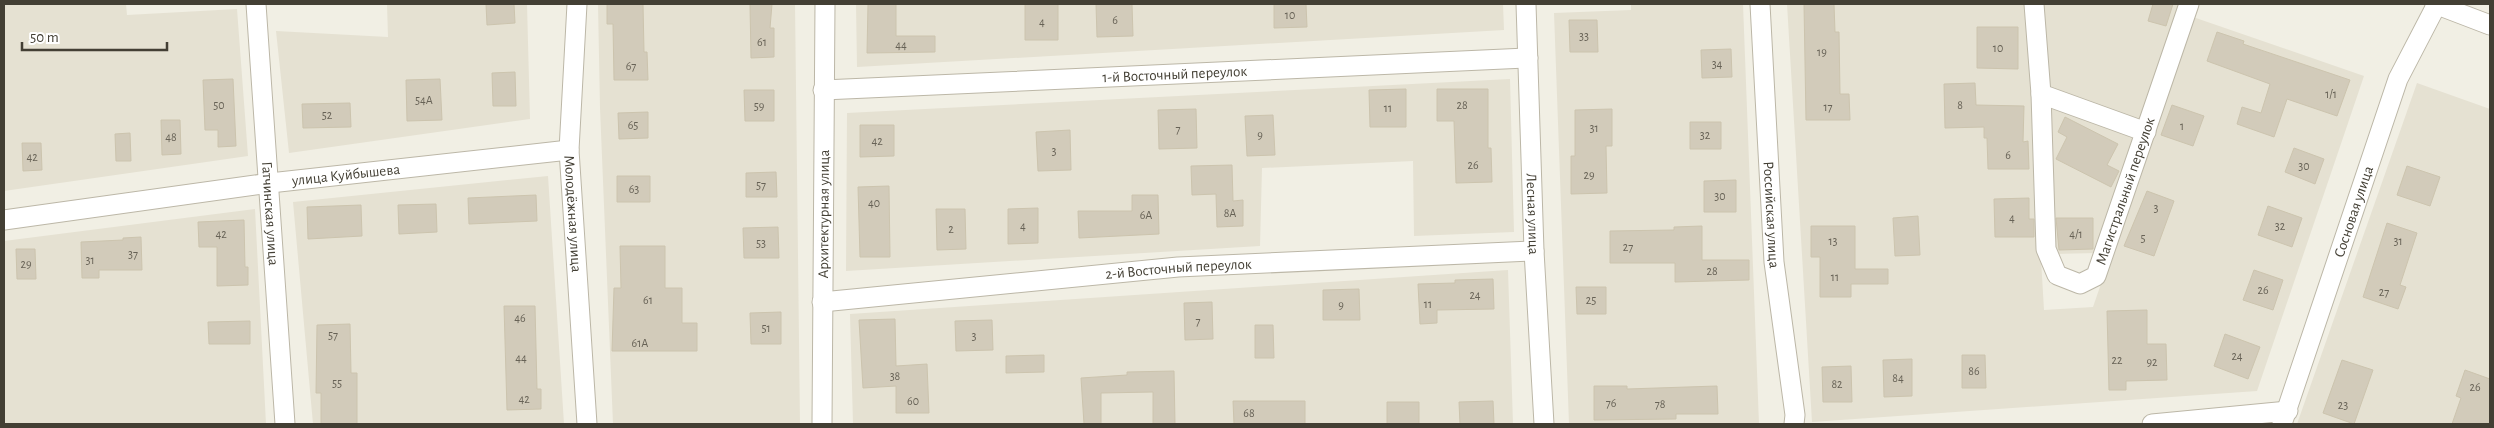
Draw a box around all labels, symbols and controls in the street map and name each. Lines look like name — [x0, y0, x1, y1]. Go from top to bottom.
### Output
house number: 10 — [1285, 9, 1295, 21]
house number: 6 — [1112, 14, 1118, 26]
house number: 4 — [1039, 16, 1045, 28]
scale bar — [22, 20, 168, 52]
text: 50 m — [30, 30, 59, 45]
house number: 33 — [1579, 30, 1589, 42]
house number: 61 — [757, 36, 767, 48]
house number: 44 — [895, 39, 907, 51]
house number: 10 — [1993, 42, 2003, 54]
house number: 19 — [1817, 46, 1827, 58]
house number: 34 — [1712, 58, 1723, 70]
house number: 67 — [626, 60, 636, 72]
street label: 1-й Восточный переулок — [1102, 63, 1248, 85]
house number: 1/1 — [2325, 88, 2337, 100]
house number: 54А — [415, 94, 433, 106]
house number: 50 — [213, 99, 225, 111]
house number: 28 — [1456, 99, 1468, 111]
house number: 8 — [1957, 99, 1963, 111]
house number: 59 — [754, 100, 765, 112]
house number: 17 — [1823, 101, 1833, 113]
house number: 11 — [1384, 102, 1392, 114]
house number: 52 — [322, 109, 333, 121]
street label: Магистральный переулок — [2093, 115, 2157, 267]
house number: 65 — [628, 119, 638, 131]
house number: 1 — [2180, 120, 2184, 132]
house number: 31 — [1589, 122, 1599, 134]
house number: 7 — [1175, 123, 1181, 135]
house number: 9 — [1257, 129, 1263, 141]
house number: 32 — [1700, 129, 1711, 141]
house number: 48 — [165, 131, 177, 143]
house number: 42 — [871, 135, 883, 147]
house number: 3 — [1052, 145, 1057, 157]
street label: Архитектурная улица — [816, 149, 831, 278]
house number: 6 — [2005, 149, 2011, 161]
house number: 42 — [26, 151, 38, 163]
street label: Молодёжная улица — [562, 155, 585, 273]
house number: 26 — [1467, 159, 1479, 171]
house number: 30 — [2298, 160, 2310, 172]
street label: Гатчинская улица — [259, 161, 282, 266]
street label: улица Куйбышева — [290, 161, 401, 188]
street label: Российская улица — [1761, 161, 1782, 269]
street label: Сосновая улица — [2331, 164, 2376, 259]
house number: 29 — [1583, 169, 1595, 181]
street label: Лесная улица — [1524, 173, 1542, 255]
house number: 57 — [756, 179, 766, 191]
house number: 63 — [629, 183, 639, 195]
house number: 30 — [1714, 190, 1726, 202]
house number: 40 — [868, 197, 880, 209]
house number: 3 — [2154, 202, 2159, 214]
house number: 8А — [1224, 207, 1236, 219]
house number: 6А — [1140, 209, 1152, 221]
house number: 4 — [2009, 212, 2015, 224]
house number: 4 — [1020, 220, 1026, 232]
house number: 32 — [2275, 220, 2286, 232]
house number: 2 — [948, 223, 954, 235]
house number: 42 — [215, 228, 227, 240]
house number: 4/1 — [2069, 228, 2083, 240]
house number: 5 — [2140, 232, 2146, 244]
house number: 13 — [1828, 235, 1838, 247]
house number: 31 — [2393, 235, 2403, 247]
house number: 53 — [756, 237, 766, 249]
house number: 27 — [1623, 241, 1633, 253]
house number: 37 — [128, 248, 138, 260]
house number: 31 — [85, 254, 95, 266]
street label: 2-й Восточный переулок — [1105, 256, 1252, 282]
house number: 29 — [20, 258, 32, 270]
house number: 28 — [1706, 265, 1718, 277]
house number: 11 — [1831, 271, 1839, 283]
house number: 26 — [2257, 284, 2269, 296]
house number: 27 — [2379, 286, 2389, 298]
house number: 24 — [1469, 289, 1481, 301]
house number: 61 — [643, 294, 653, 306]
house number: 25 — [1586, 294, 1596, 306]
house number: 11 — [1424, 298, 1432, 310]
house number: 9 — [1338, 299, 1344, 311]
house number: 46 — [514, 312, 526, 324]
house number: 7 — [1195, 315, 1201, 327]
house number: 51 — [761, 322, 771, 334]
house number: 57 — [328, 329, 338, 341]
house number: 3 — [972, 330, 977, 342]
house number: 61А — [632, 337, 648, 349]
house number: 24 — [2231, 350, 2243, 362]
house number: 44 — [515, 352, 527, 364]
house number: 22 — [2112, 354, 2123, 366]
house number: 92 — [2146, 356, 2158, 368]
house number: 86 — [1968, 365, 1980, 377]
house number: 38 — [890, 370, 901, 382]
house number: 84 — [1892, 372, 1904, 384]
house number: 55 — [332, 377, 342, 389]
house number: 82 — [1831, 378, 1843, 390]
house number: 26 — [2469, 381, 2481, 393]
house number: 42 — [518, 393, 530, 405]
house number: 60 — [907, 395, 919, 407]
house number: 76 — [1606, 397, 1617, 409]
house number: 78 — [1655, 398, 1666, 410]
house number: 23 — [2338, 399, 2348, 411]
house number: 68 — [1243, 407, 1255, 419]

